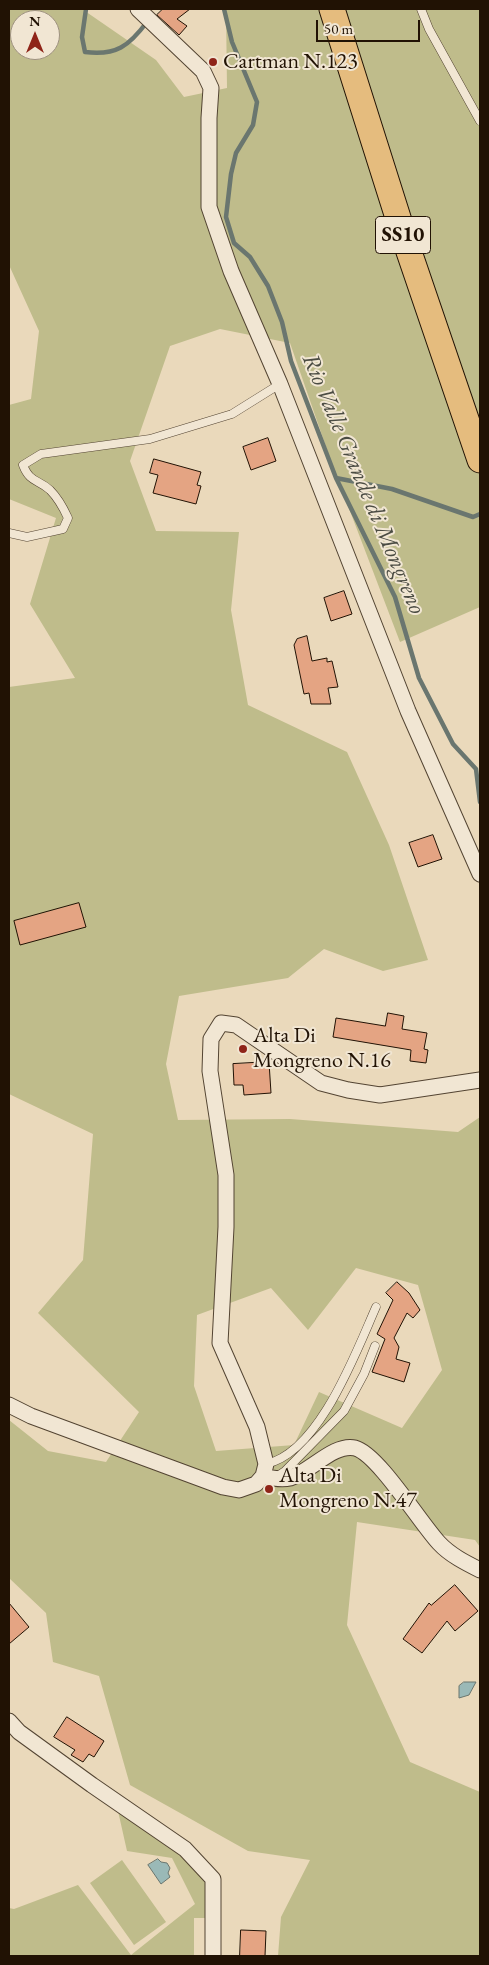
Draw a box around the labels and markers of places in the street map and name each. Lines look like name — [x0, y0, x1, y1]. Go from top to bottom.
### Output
place label: Cartman N.123 — [223, 49, 358, 75]
marker: Cartman N.123 — [207, 56, 219, 68]
place label: Alta Di Mongreno N.16 — [253, 1023, 391, 1074]
marker: Alta Di Mongreno N.16 — [237, 1043, 249, 1055]
place label: Alta Di Mongreno N.47 — [279, 1463, 417, 1514]
marker: Alta Di Mongreno N.47 — [263, 1483, 275, 1495]

